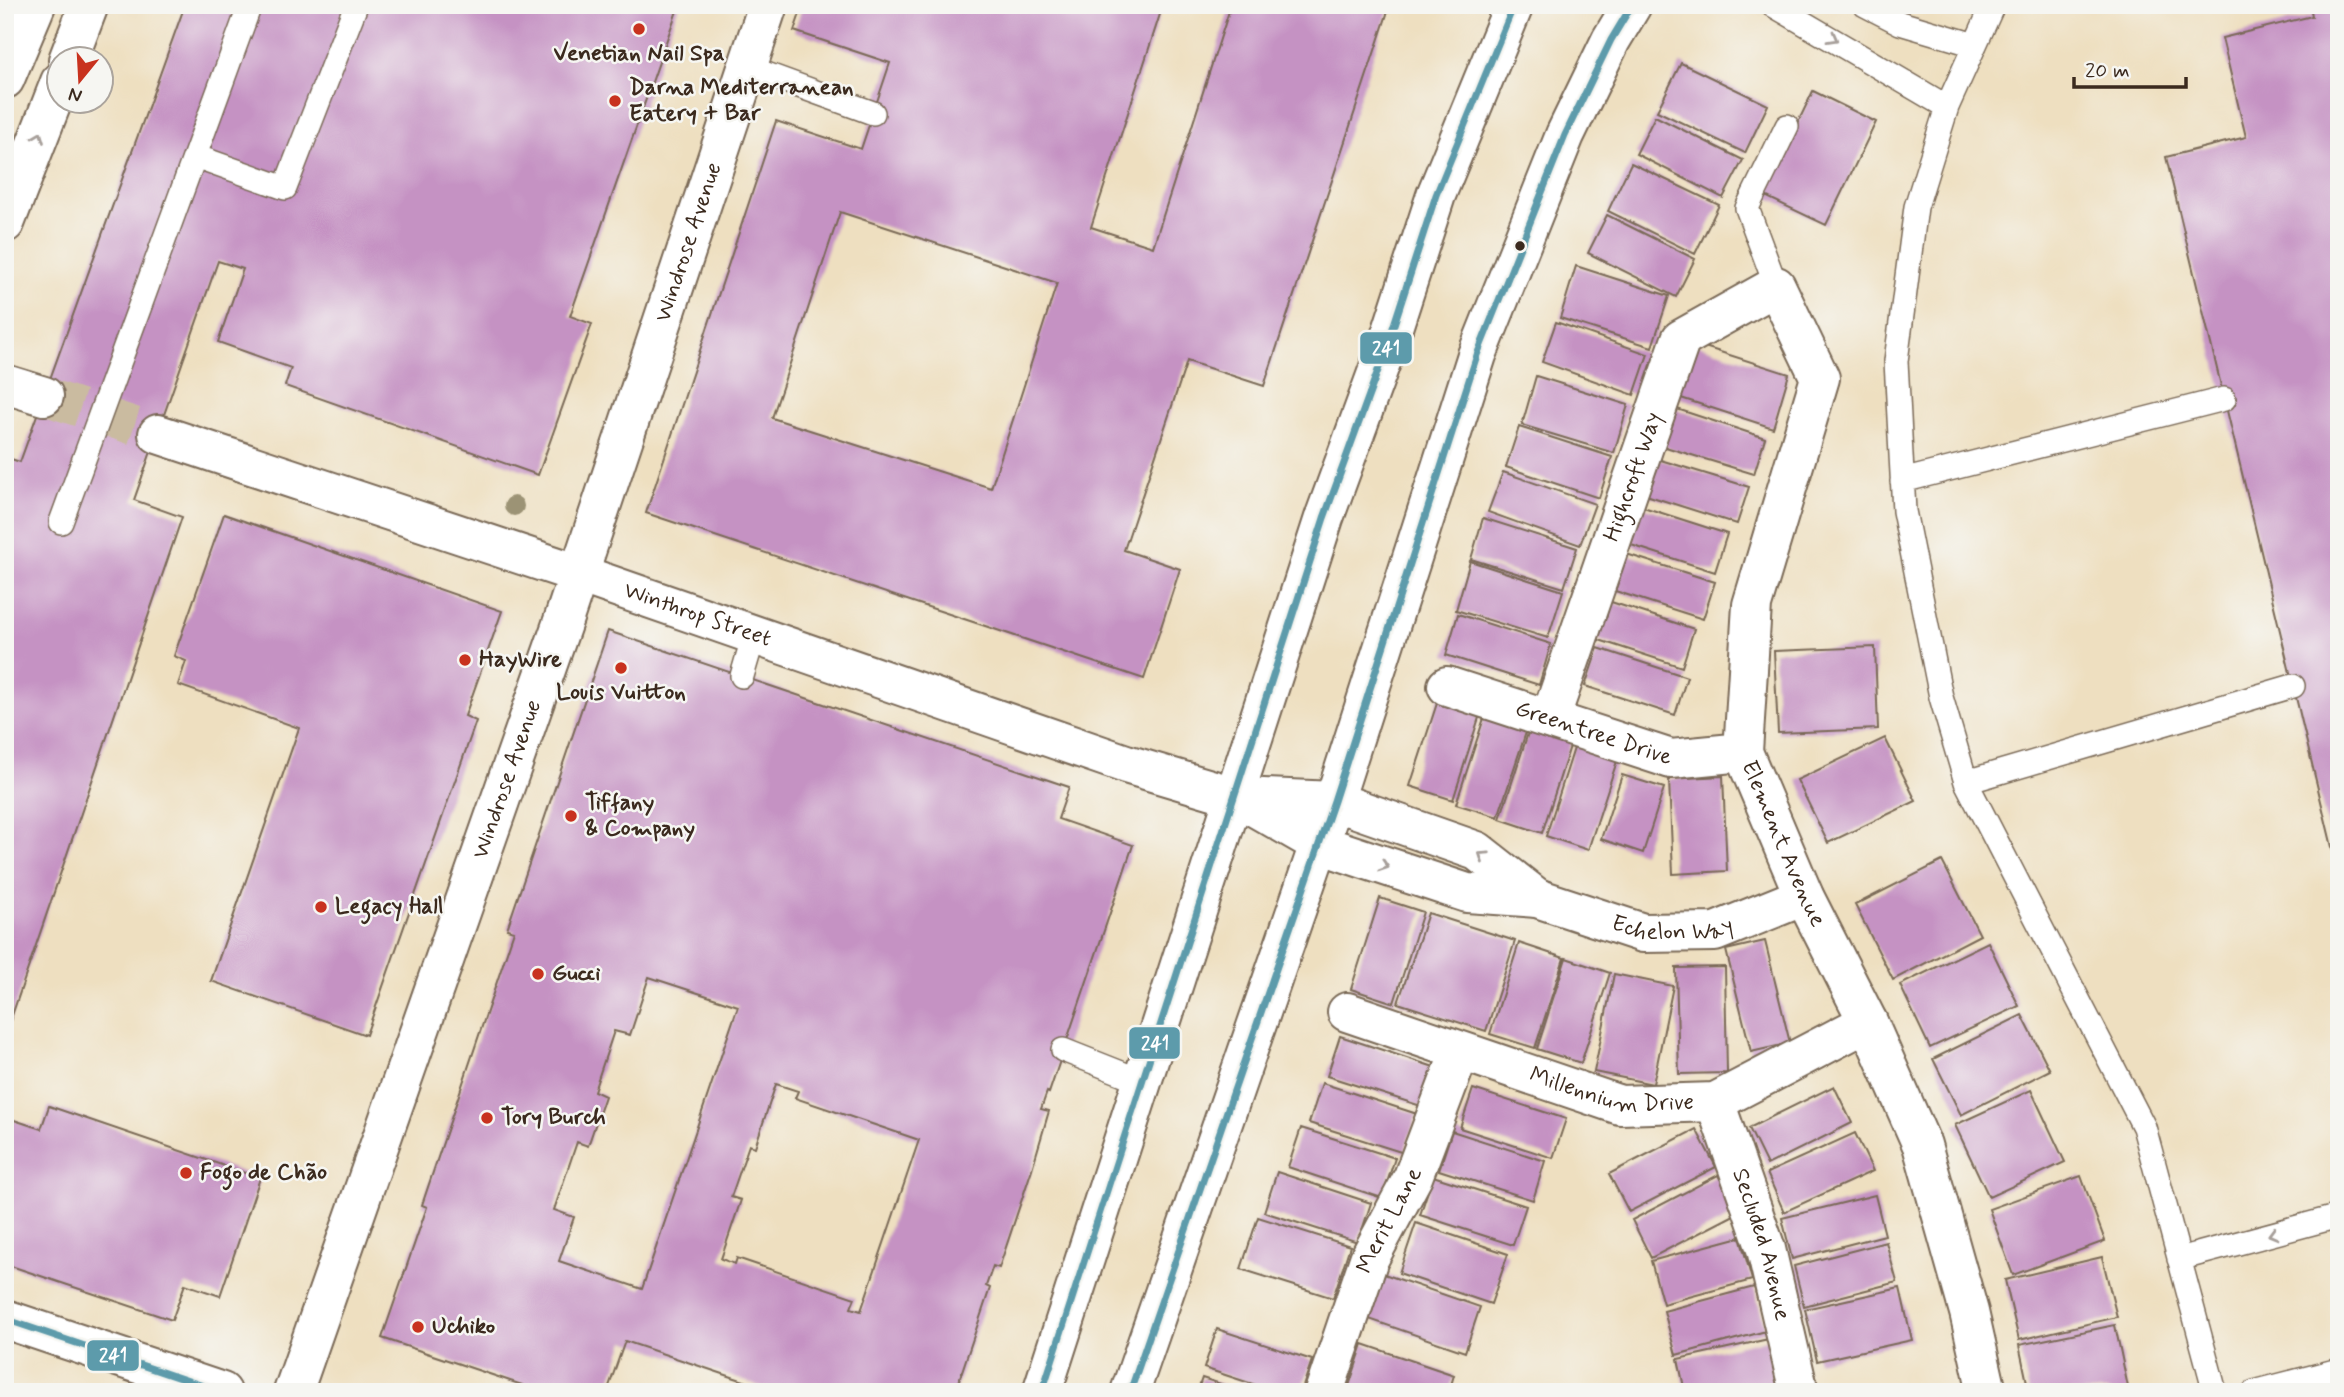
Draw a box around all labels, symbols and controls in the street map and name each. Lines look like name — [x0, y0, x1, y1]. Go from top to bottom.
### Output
marker: Venetian Nail Spa — [631, 21, 647, 37]
one-way arrow — [1826, 30, 1838, 43]
place label: Venetian Nail Spa — [553, 39, 725, 69]
north arrow — [46, 46, 116, 116]
scale bar — [2074, 46, 2186, 90]
text: 20 m — [2085, 57, 2130, 85]
place label: Darna Mediterranean Eatery + Bar — [629, 73, 854, 129]
text: N — [65, 81, 85, 109]
marker: Darna Mediterranean Eatery + Bar — [607, 93, 623, 109]
one-way arrow — [30, 131, 44, 143]
street label: Windrose Avenue — [649, 159, 730, 326]
unlabelled marker — [1513, 239, 1527, 253]
line badge: 241 — [1359, 331, 1413, 365]
text: 241 — [1372, 337, 1400, 362]
street label: Highcroft Way — [1597, 408, 1670, 546]
street label: Winthrop Street — [620, 576, 775, 655]
place label: HayWire — [479, 645, 562, 675]
marker: HayWire — [457, 652, 473, 668]
marker: Louis Vuitton — [613, 660, 629, 676]
place label: Louis Vuitton — [556, 678, 686, 708]
street label: Greentree Drive — [1511, 694, 1676, 773]
street label: Windrose Avenue — [466, 696, 549, 863]
street label: Element Avenue — [1733, 756, 1832, 932]
place label: Tiffany & Company — [585, 788, 695, 844]
marker: Tiffany & Company — [563, 808, 579, 824]
one-way arrow — [1478, 852, 1491, 865]
one-way arrow — [1377, 857, 1389, 872]
place label: Legacy Hall — [335, 892, 443, 925]
marker: Legacy Hall — [313, 899, 329, 915]
street label: Echelon Way — [1607, 909, 1738, 948]
place label: Gucci — [552, 959, 600, 989]
marker: Gucci — [530, 966, 546, 982]
line badge: 241 — [1128, 1026, 1181, 1060]
text: 241 — [1141, 1032, 1169, 1057]
street label: Millennium Drive — [1525, 1060, 1694, 1120]
place label: Tory Burch — [501, 1103, 606, 1133]
marker: Tory Burch — [479, 1110, 495, 1126]
place label: Fogo de Chão — [200, 1158, 327, 1191]
street label: Merit Lane — [1350, 1164, 1430, 1277]
marker: Fogo de Chão — [178, 1165, 194, 1181]
street label: Secluded Avenue — [1724, 1165, 1797, 1323]
one-way arrow — [2267, 1226, 2279, 1240]
place label: Uchiko — [432, 1312, 495, 1342]
marker: Uchiko — [410, 1319, 426, 1335]
line badge: 241 — [86, 1339, 140, 1372]
text: 241 — [99, 1344, 127, 1369]

